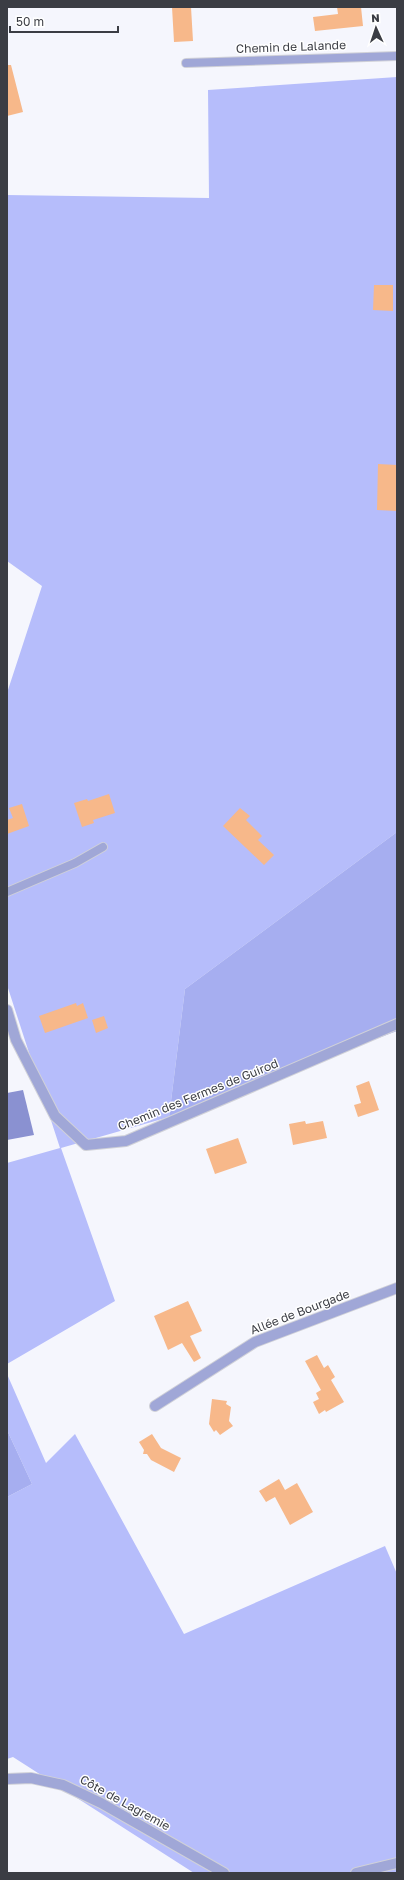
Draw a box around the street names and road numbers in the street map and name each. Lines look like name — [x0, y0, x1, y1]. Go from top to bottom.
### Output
street label: Chemin de Lalande — [236, 37, 346, 56]
street label: Chemin des Fermes de Guirod — [116, 1055, 280, 1134]
street label: Allée de Bourgade — [248, 1286, 352, 1337]
street label: Côte de Lagremie — [77, 1772, 173, 1834]

